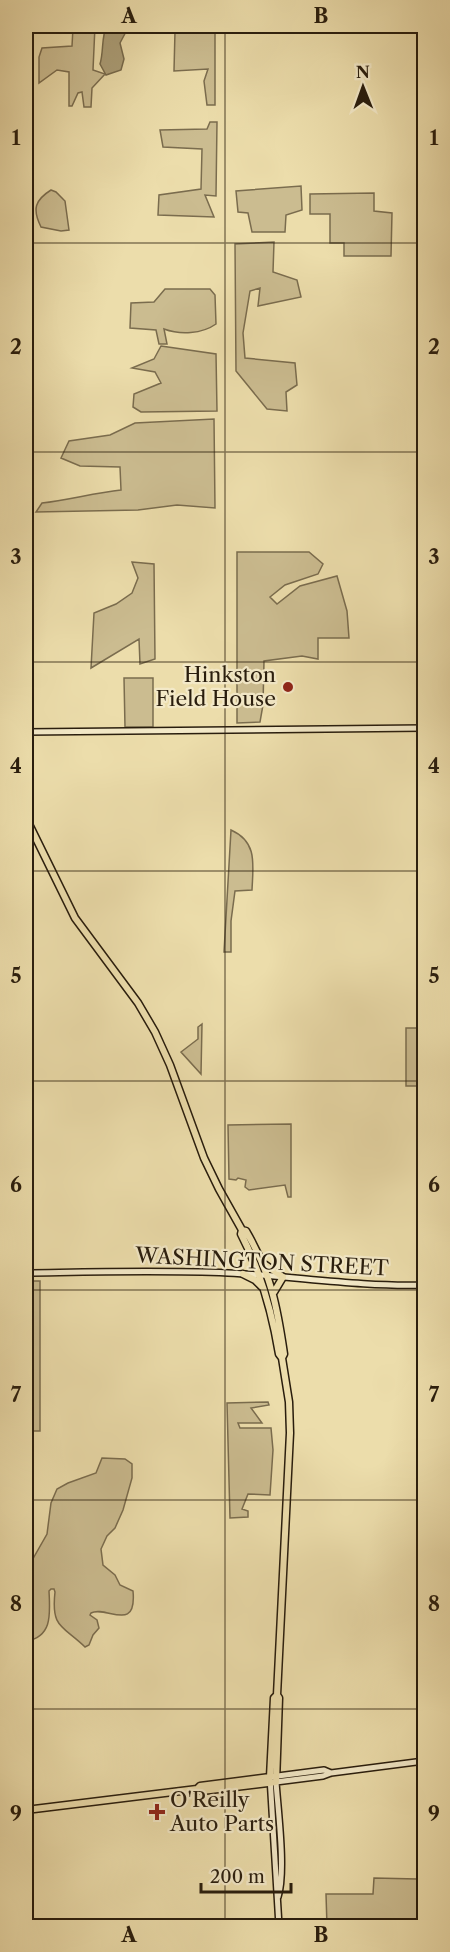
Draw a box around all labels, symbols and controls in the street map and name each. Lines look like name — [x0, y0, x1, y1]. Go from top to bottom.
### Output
text: A — [120, 4, 137, 28]
text: B — [314, 4, 329, 28]
north arrow — [333, 57, 393, 117]
text: N — [356, 62, 370, 82]
text: 1 — [12, 126, 21, 150]
text: 1 — [430, 126, 439, 150]
text: 2 — [10, 335, 22, 359]
text: 2 — [428, 335, 440, 359]
text: 3 — [10, 545, 22, 569]
text: 3 — [428, 545, 440, 569]
place label: Hinkston Field House — [155, 662, 276, 711]
marker: Hinkston Field House — [281, 680, 295, 694]
text: 4 — [10, 754, 22, 778]
text: 4 — [428, 754, 440, 778]
text: 5 — [10, 964, 22, 988]
text: 5 — [428, 964, 440, 988]
text: 6 — [10, 1173, 22, 1197]
text: 6 — [428, 1173, 440, 1197]
street label: WASHINGTON STREET — [134, 1242, 390, 1281]
text: 7 — [11, 1383, 22, 1407]
text: 7 — [429, 1383, 440, 1407]
text: 8 — [10, 1592, 22, 1616]
text: 8 — [428, 1592, 440, 1616]
place label: O'Reilly Auto Parts — [169, 1787, 274, 1836]
text: 9 — [10, 1802, 22, 1826]
text: 9 — [428, 1802, 440, 1826]
marker: O'Reilly Auto Parts — [148, 1803, 166, 1821]
scale bar — [201, 1856, 291, 1894]
text: 200 m — [210, 1866, 265, 1888]
text: A — [120, 1923, 137, 1947]
text: B — [314, 1923, 329, 1947]

